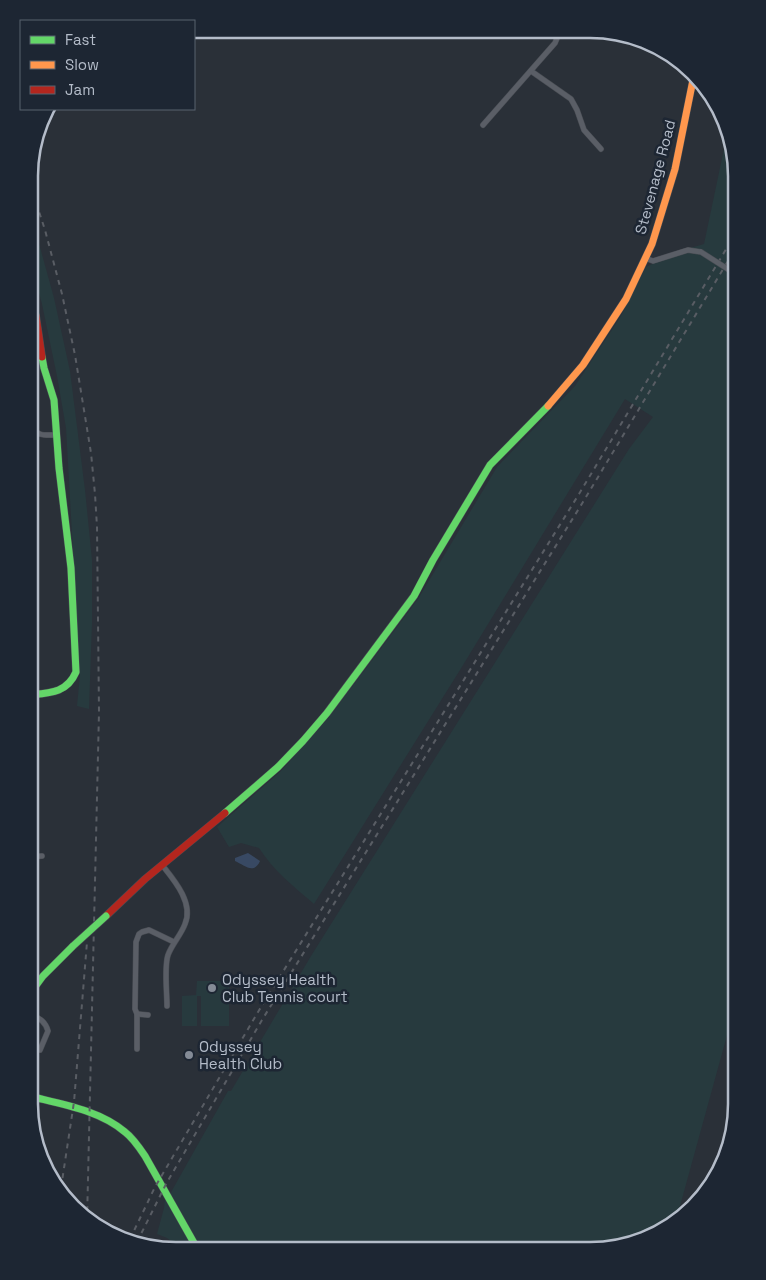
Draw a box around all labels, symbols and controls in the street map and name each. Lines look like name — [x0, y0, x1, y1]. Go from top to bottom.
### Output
legend — [20, 20, 195, 110]
text: Fast — [65, 30, 96, 49]
text: Slow — [65, 55, 99, 74]
text: Jam — [65, 80, 95, 99]
street label: Stevenage Road — [631, 118, 679, 236]
place label: Odyssey Health Club Tennis court — [222, 970, 348, 1006]
marker: Odyssey Health Club Tennis court — [206, 982, 218, 994]
place label: Odyssey Health Club — [199, 1037, 282, 1073]
marker: Odyssey Health Club — [183, 1049, 195, 1061]

